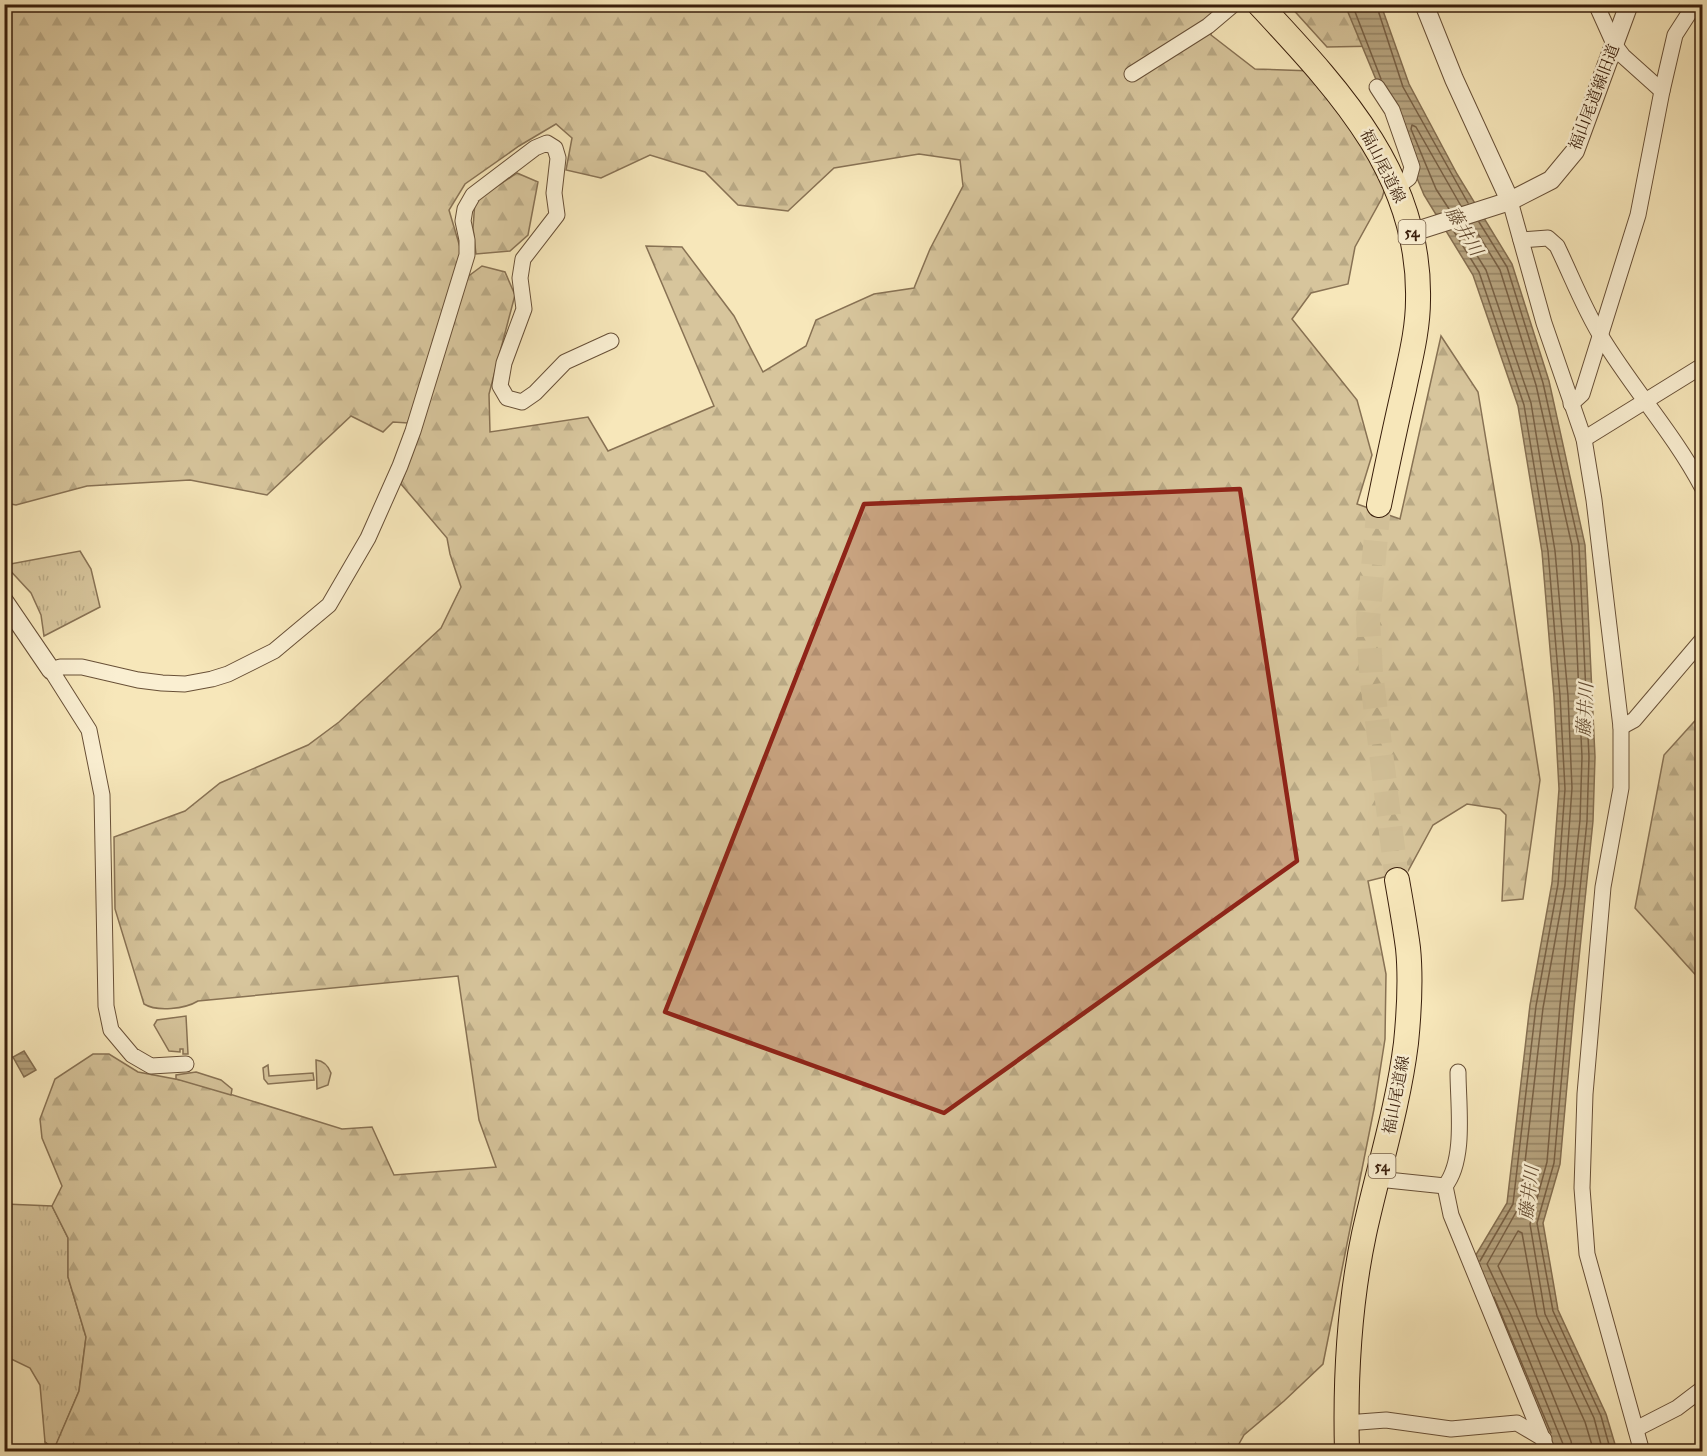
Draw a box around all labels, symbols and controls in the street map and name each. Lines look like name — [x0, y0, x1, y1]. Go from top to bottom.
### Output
street label: 福山尾道線旧道 — [1565, 41, 1623, 153]
street label: 福山尾道線 — [1356, 126, 1410, 206]
water label: 藤井川 — [1441, 202, 1488, 262]
road number: 54 — [1398, 220, 1426, 244]
water label: 藤井川 — [1573, 680, 1598, 738]
street label: 福山尾道線 — [1379, 1054, 1413, 1136]
road number: 54 — [1368, 1154, 1396, 1178]
water label: 藤井川 — [1515, 1163, 1543, 1221]

